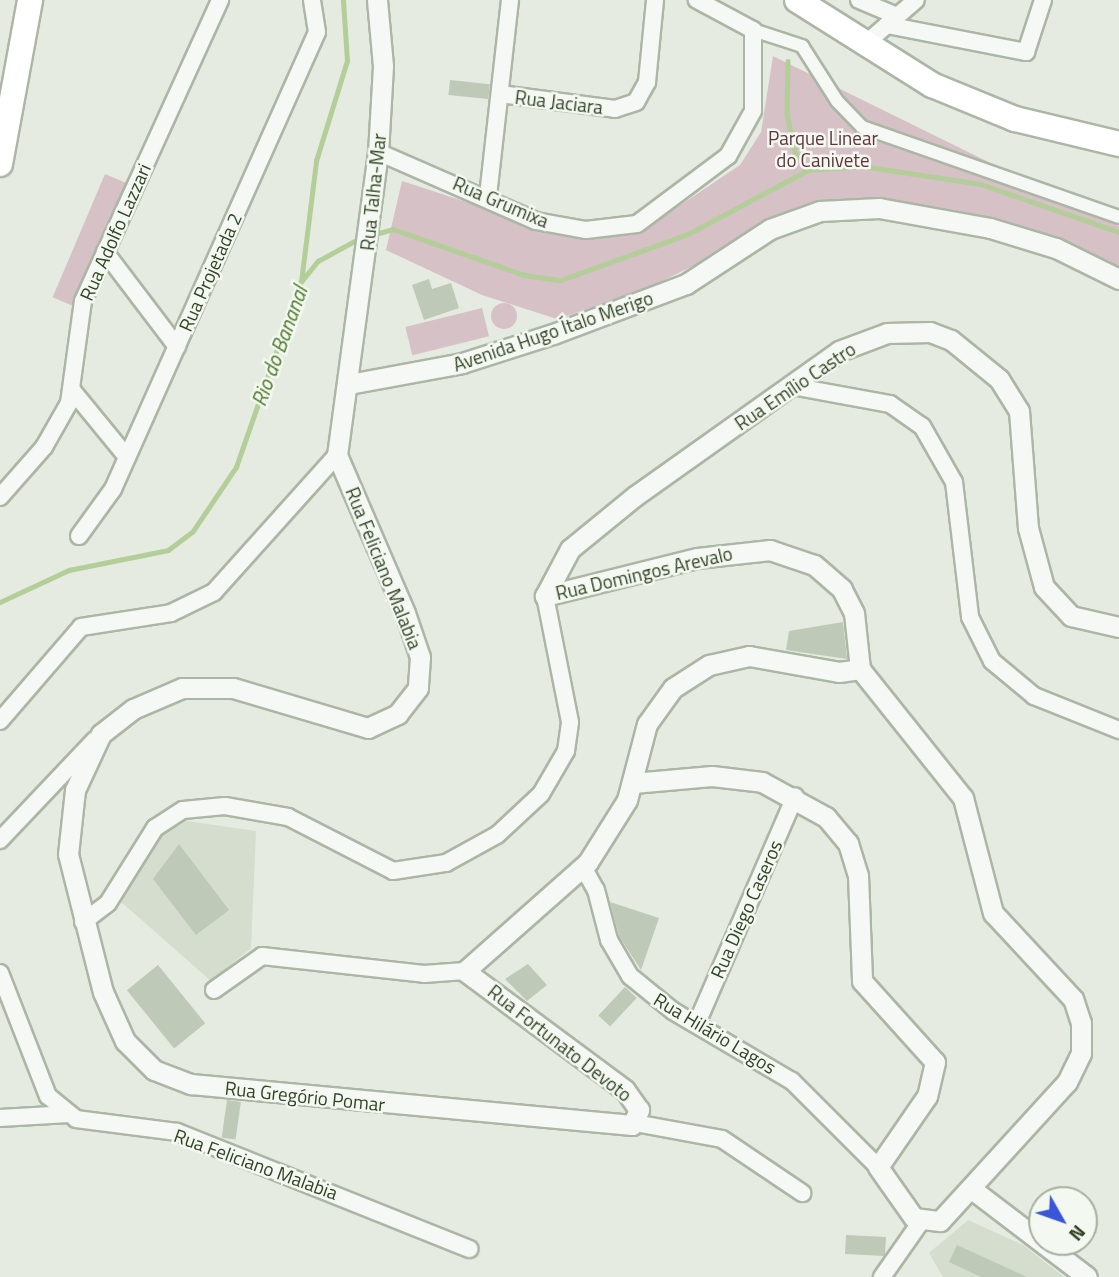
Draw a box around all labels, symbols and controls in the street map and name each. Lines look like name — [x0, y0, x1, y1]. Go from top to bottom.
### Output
street label: Rua Jaciara — [514, 85, 604, 119]
park label: Parque Linear do Canivete — [768, 127, 878, 171]
street label: Rua Talha-Mar — [356, 132, 390, 252]
street label: Rua Adolfo Lazzari — [75, 160, 155, 304]
street label: Rua Grumixa — [450, 172, 552, 232]
street label: Rua Projetada 2 — [174, 209, 246, 335]
water label: Rio do Bananal — [246, 283, 312, 409]
street label: Avenida Hugo Ítalo Merigo — [450, 286, 656, 376]
street label: Rua Emílio Castro — [730, 337, 860, 435]
street label: Rua Feliciano Malabia — [341, 484, 427, 652]
street label: Rua Domingos Arevalo — [553, 542, 735, 604]
street label: Rua Diego Caseros — [705, 836, 787, 982]
street label: Rua Fortunato Devoto — [483, 980, 637, 1106]
street label: Rua Hilário Lagos — [650, 988, 780, 1078]
street label: Rua Gregório Pomar — [224, 1076, 386, 1116]
street label: Rua Feliciano Malabia — [171, 1124, 341, 1204]
north arrow — [1028, 1186, 1098, 1256]
text: N — [1063, 1219, 1093, 1248]

